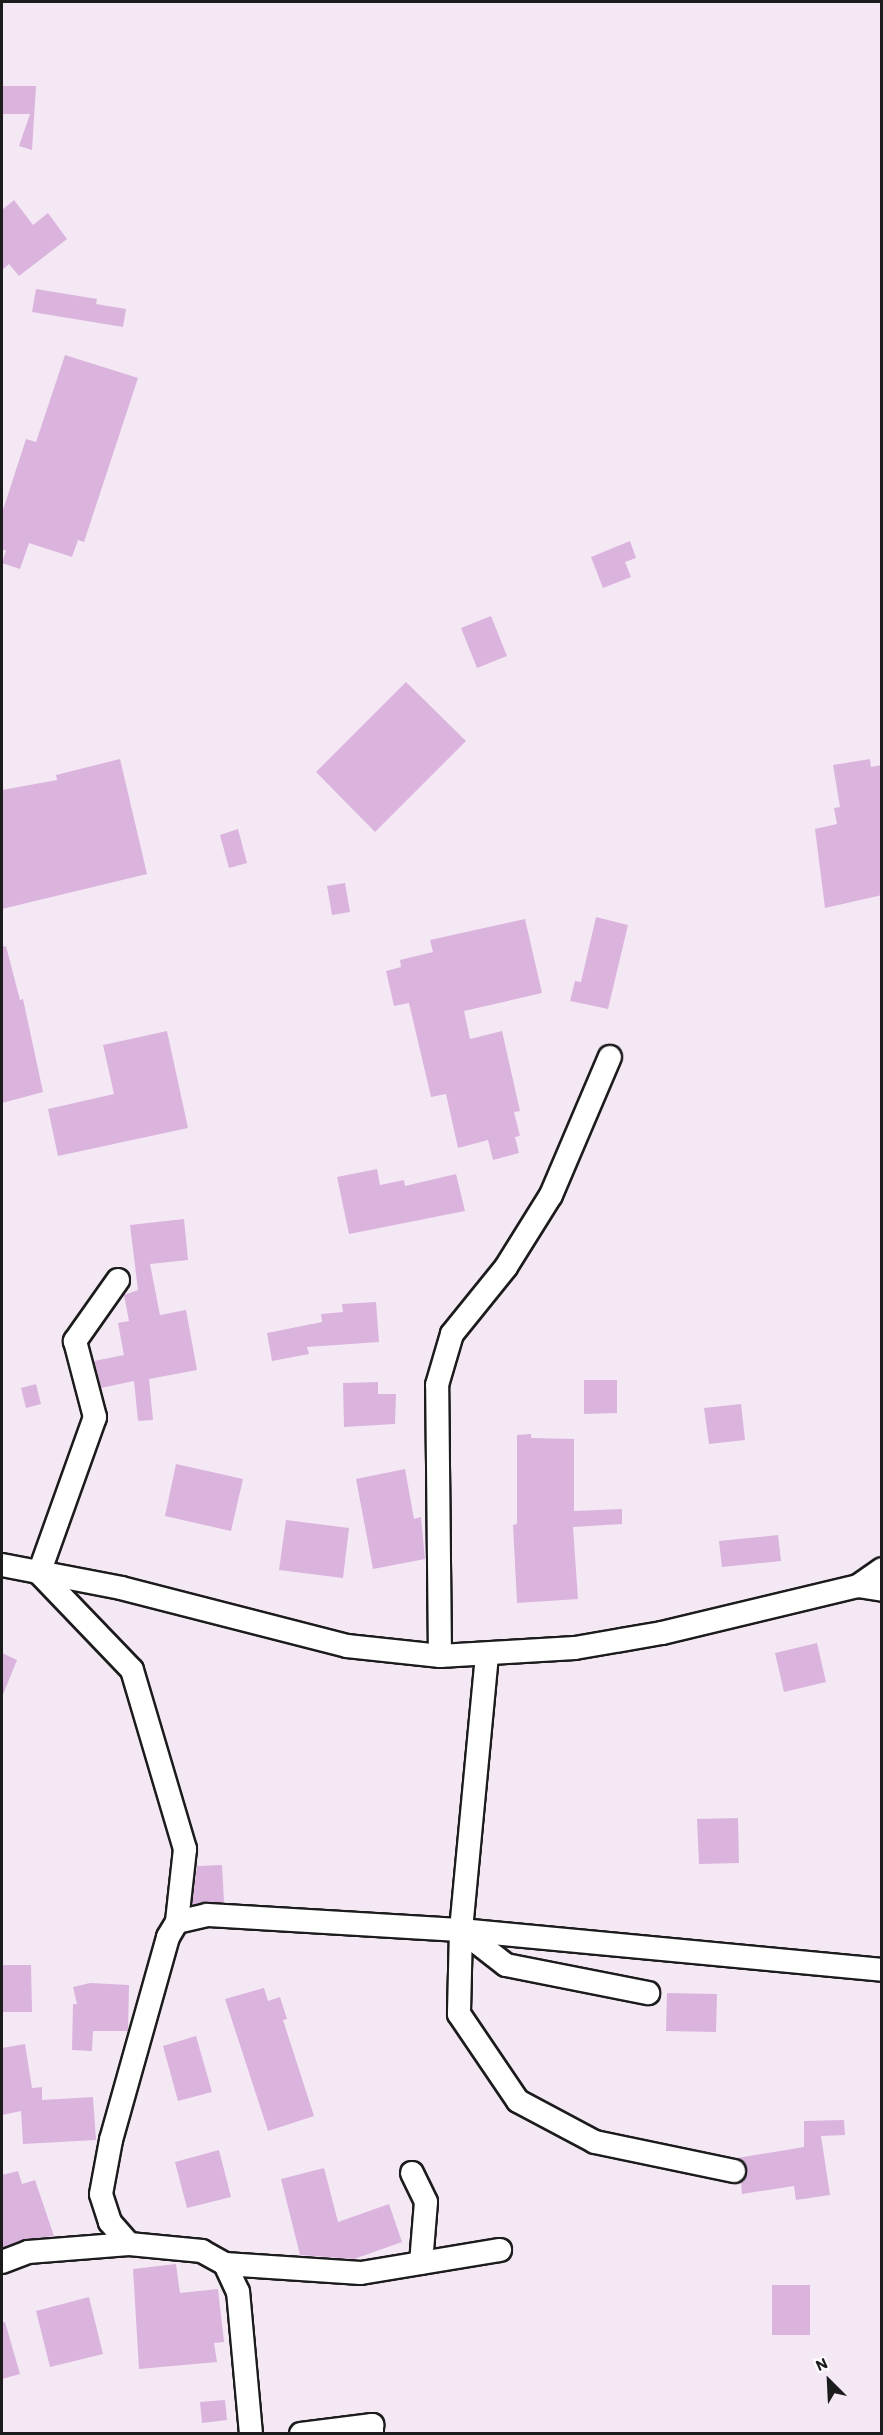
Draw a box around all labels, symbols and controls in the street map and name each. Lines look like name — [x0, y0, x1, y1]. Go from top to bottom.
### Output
north arrow — [799, 2351, 859, 2411]
text: N — [813, 2353, 830, 2375]

